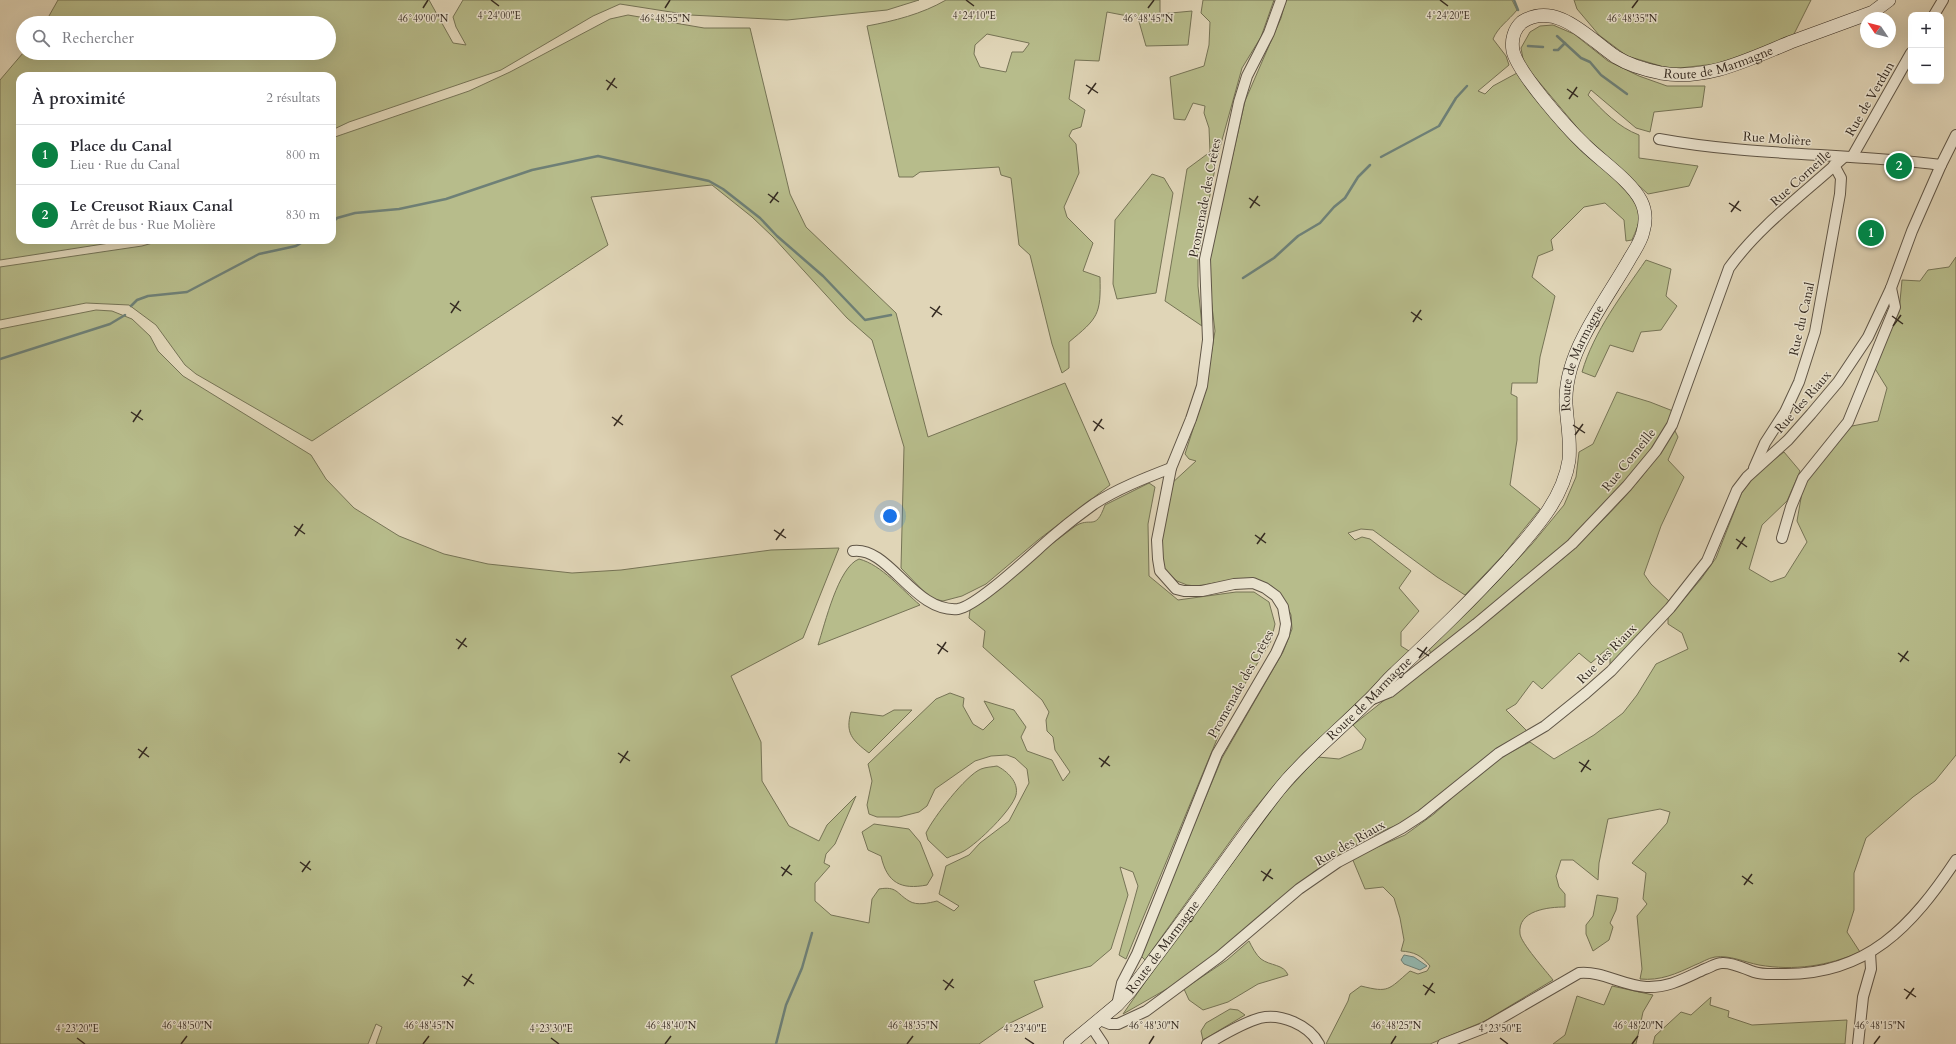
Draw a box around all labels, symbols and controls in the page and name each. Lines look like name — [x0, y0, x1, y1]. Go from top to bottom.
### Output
text: 4°24'00"E — [477, 9, 521, 23]
text: 4°24'10"E — [952, 9, 996, 23]
text: 4°24'20"E — [1426, 9, 1470, 23]
text: 46°49'00"N — [398, 12, 449, 26]
text: 46°48'55"N — [640, 12, 691, 26]
text: 46°48'45"N — [1123, 12, 1174, 26]
text: 46°48'35"N — [1607, 12, 1658, 26]
north arrow — [1860, 12, 1896, 48]
map controls — [1908, 12, 1944, 84]
button: + — [1908, 12, 1944, 48]
search box — [16, 16, 336, 60]
icon: search — [30, 27, 52, 49]
text: Rechercher — [62, 28, 134, 48]
street label: Route de Marmagne — [1663, 41, 1776, 84]
button: − — [1908, 48, 1944, 84]
street label: Rue de Verdun — [1841, 58, 1899, 140]
text: À proximité — [32, 87, 126, 110]
text: 2 résultats — [266, 89, 320, 107]
street label: Rue Molière — [1742, 128, 1812, 150]
text: Place du Canal — [70, 136, 172, 156]
street label: Promenade des Crêtes — [1185, 137, 1225, 259]
text: 1 — [42, 146, 48, 164]
text: 800 m — [286, 146, 320, 164]
street label: Rue Corneille — [1766, 146, 1836, 210]
pin: 2 — [1886, 151, 1912, 181]
text: Lieu · Rue du Canal — [70, 156, 180, 174]
text: Le Creusot Riaux Canal — [70, 196, 233, 216]
text: 2 — [42, 206, 48, 224]
text: 830 m — [286, 206, 320, 224]
text: Arrêt de bus · Rue Molière — [70, 216, 216, 234]
pin: 1 — [1858, 218, 1884, 248]
street label: Rue du Canal — [1785, 280, 1819, 358]
street label: Route de Marmagne — [1557, 301, 1608, 412]
street label: Rue des Riaux — [1771, 366, 1836, 437]
street label: Rue Corneille — [1598, 424, 1660, 495]
your location — [880, 506, 900, 526]
street label: Rue des Riaux — [1573, 620, 1641, 688]
street label: Promenade des Crêtes — [1204, 627, 1278, 741]
street label: Route de Marmagne — [1323, 652, 1416, 745]
street label: Rue des Riaux — [1312, 815, 1389, 870]
street label: Route de Marmagne — [1122, 896, 1204, 998]
text: 46°48'50"N — [162, 1019, 213, 1033]
text: 46°48'45"N — [404, 1019, 455, 1033]
text: 46°48'40"N — [646, 1019, 697, 1033]
text: 46°48'35"N — [888, 1019, 939, 1033]
text: 46°48'30"N — [1129, 1019, 1180, 1033]
text: 46°48'25"N — [1371, 1019, 1422, 1033]
text: 46°48'20"N — [1613, 1019, 1664, 1033]
text: 46°48'15"N — [1855, 1019, 1906, 1033]
text: 4°23'20"E — [55, 1022, 99, 1036]
text: 4°23'30"E — [529, 1022, 573, 1036]
text: 4°23'40"E — [1003, 1022, 1047, 1036]
text: 4°23'50"E — [1478, 1022, 1522, 1036]

